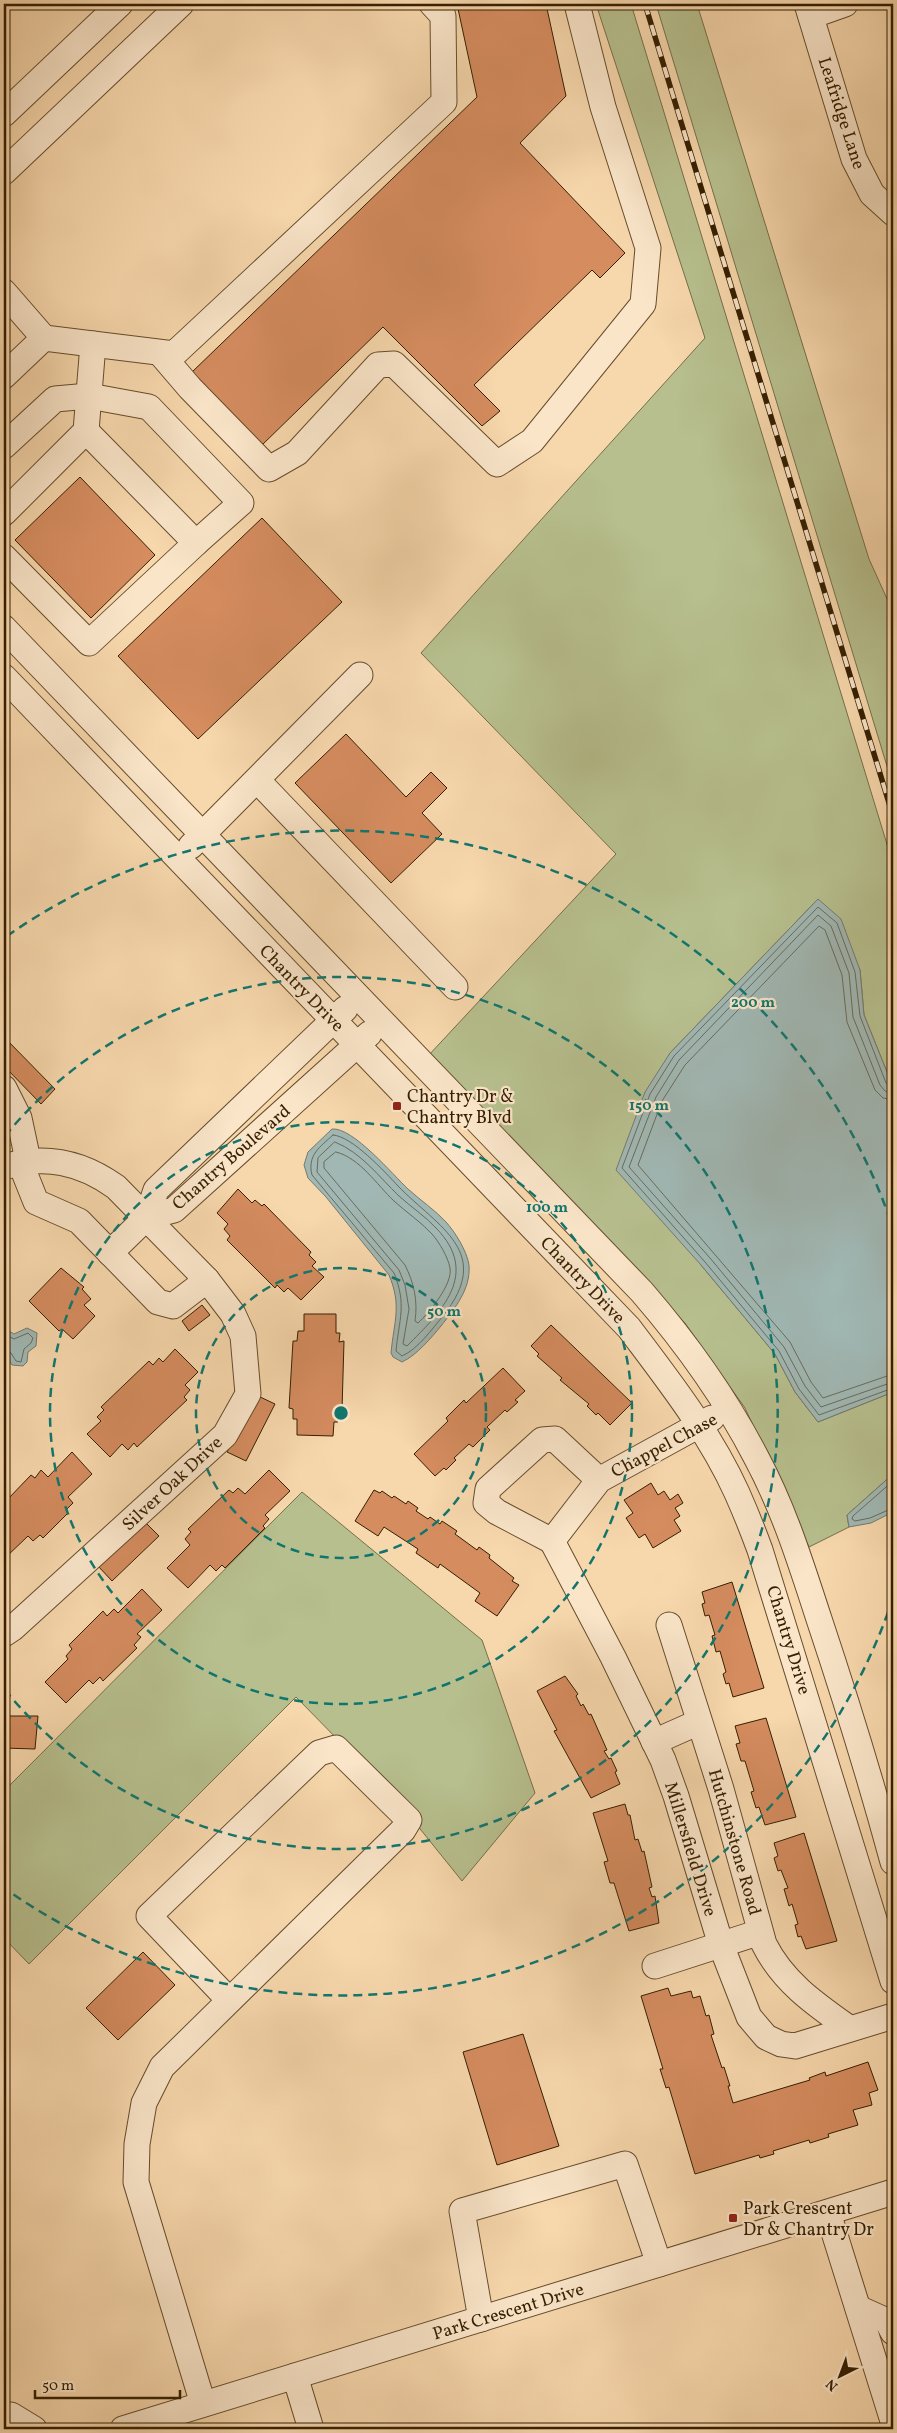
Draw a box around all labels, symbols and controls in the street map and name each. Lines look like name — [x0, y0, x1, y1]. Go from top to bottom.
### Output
street label: Leafridge Lane — [811, 54, 870, 173]
street label: Chantry Drive — [253, 940, 349, 1038]
text: 200 m — [731, 993, 775, 1014]
place label: Chantry Dr & Chantry Blvd — [407, 1085, 514, 1131]
text: 150 m — [629, 1096, 669, 1117]
street label: Chantry Boulevard — [167, 1100, 297, 1217]
marker: Chantry Dr & Chantry Blvd — [391, 1100, 403, 1112]
text: 100 m — [526, 1198, 569, 1219]
street label: Chantry Drive — [534, 1232, 630, 1330]
text: 50 m — [427, 1302, 461, 1323]
centre of rings — [332, 1404, 350, 1422]
street label: Chappel Chase — [607, 1408, 722, 1485]
street label: Silver Oak Drive — [117, 1431, 229, 1537]
street label: Chantry Drive — [759, 1583, 816, 1698]
street label: Hutchinstone Road — [701, 1766, 766, 1919]
street label: Millersfield Drive — [657, 1779, 722, 1920]
place label: Park Crescent Dr & Chantry Dr — [743, 2197, 874, 2243]
marker: Park Crescent Dr & Chantry Dr — [727, 2212, 739, 2224]
street label: Park Crescent Drive — [430, 2278, 587, 2347]
north arrow — [814, 2350, 864, 2400]
scale bar — [35, 2368, 180, 2400]
text: N — [822, 2374, 842, 2395]
text: 50 m — [42, 2376, 74, 2397]

